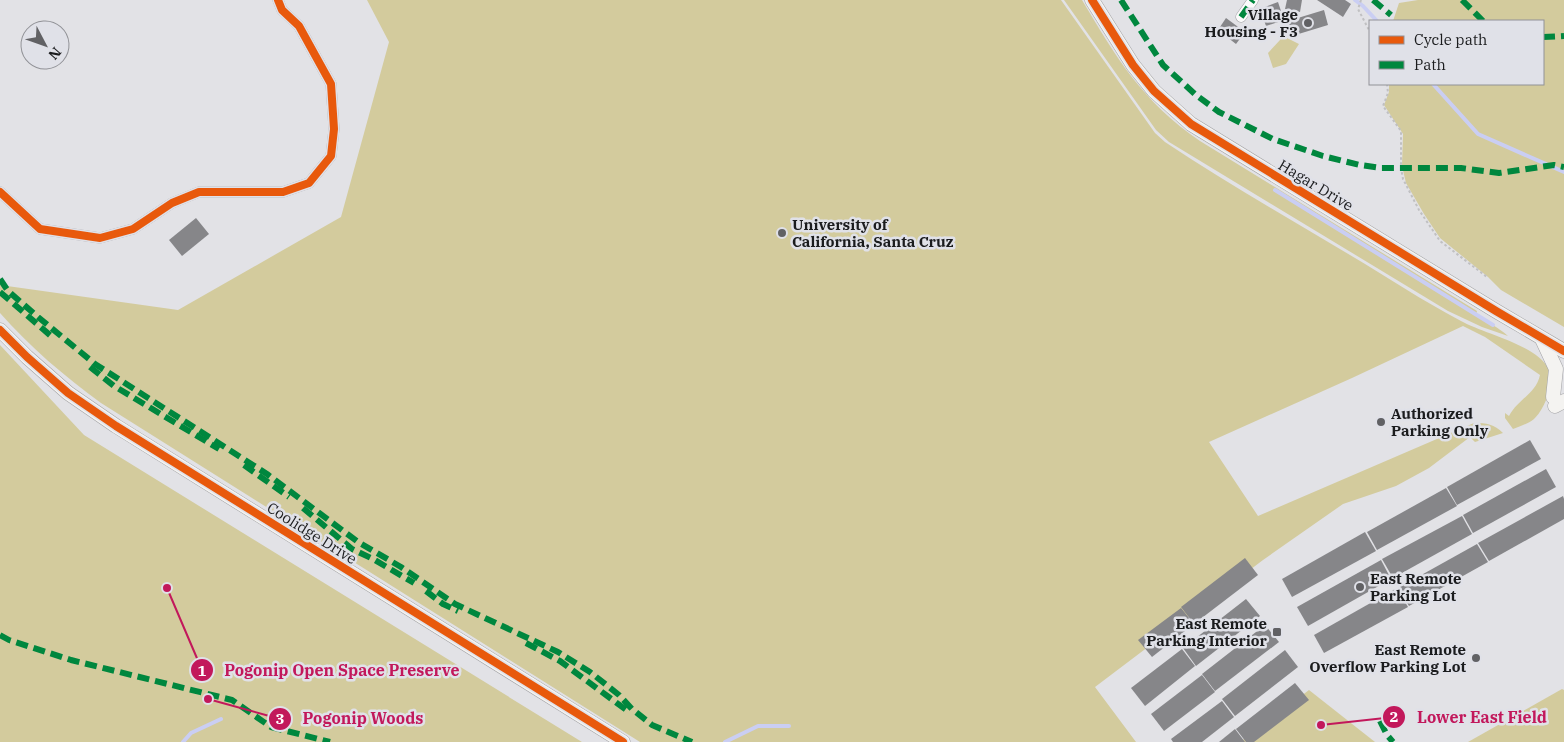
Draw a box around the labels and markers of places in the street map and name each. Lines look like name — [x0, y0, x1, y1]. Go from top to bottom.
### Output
place label: Village Housing - F3 — [1205, 5, 1298, 41]
marker: Village Housing - F3 — [1302, 17, 1314, 29]
place label: University of California, Santa Cruz — [792, 215, 954, 251]
marker: University of California, Santa Cruz — [776, 227, 788, 239]
place label: Authorized Parking Only — [1391, 404, 1489, 440]
marker: Authorized Parking Only — [1375, 416, 1387, 428]
place label: East Remote Parking Lot — [1370, 569, 1462, 605]
marker: East Remote Parking Lot — [1354, 581, 1366, 593]
place label: East Remote Parking Interior — [1146, 614, 1268, 650]
marker: East Remote Parking Interior — [1271, 626, 1283, 638]
place label: East Remote Overflow Parking Lot — [1309, 640, 1466, 676]
marker: East Remote Overflow Parking Lot — [1470, 652, 1482, 664]
callout: Pogonip Open Space Preserve — [189, 655, 470, 686]
callout: Lower East Field — [1382, 702, 1557, 733]
callout: Pogonip Woods — [267, 703, 433, 734]

